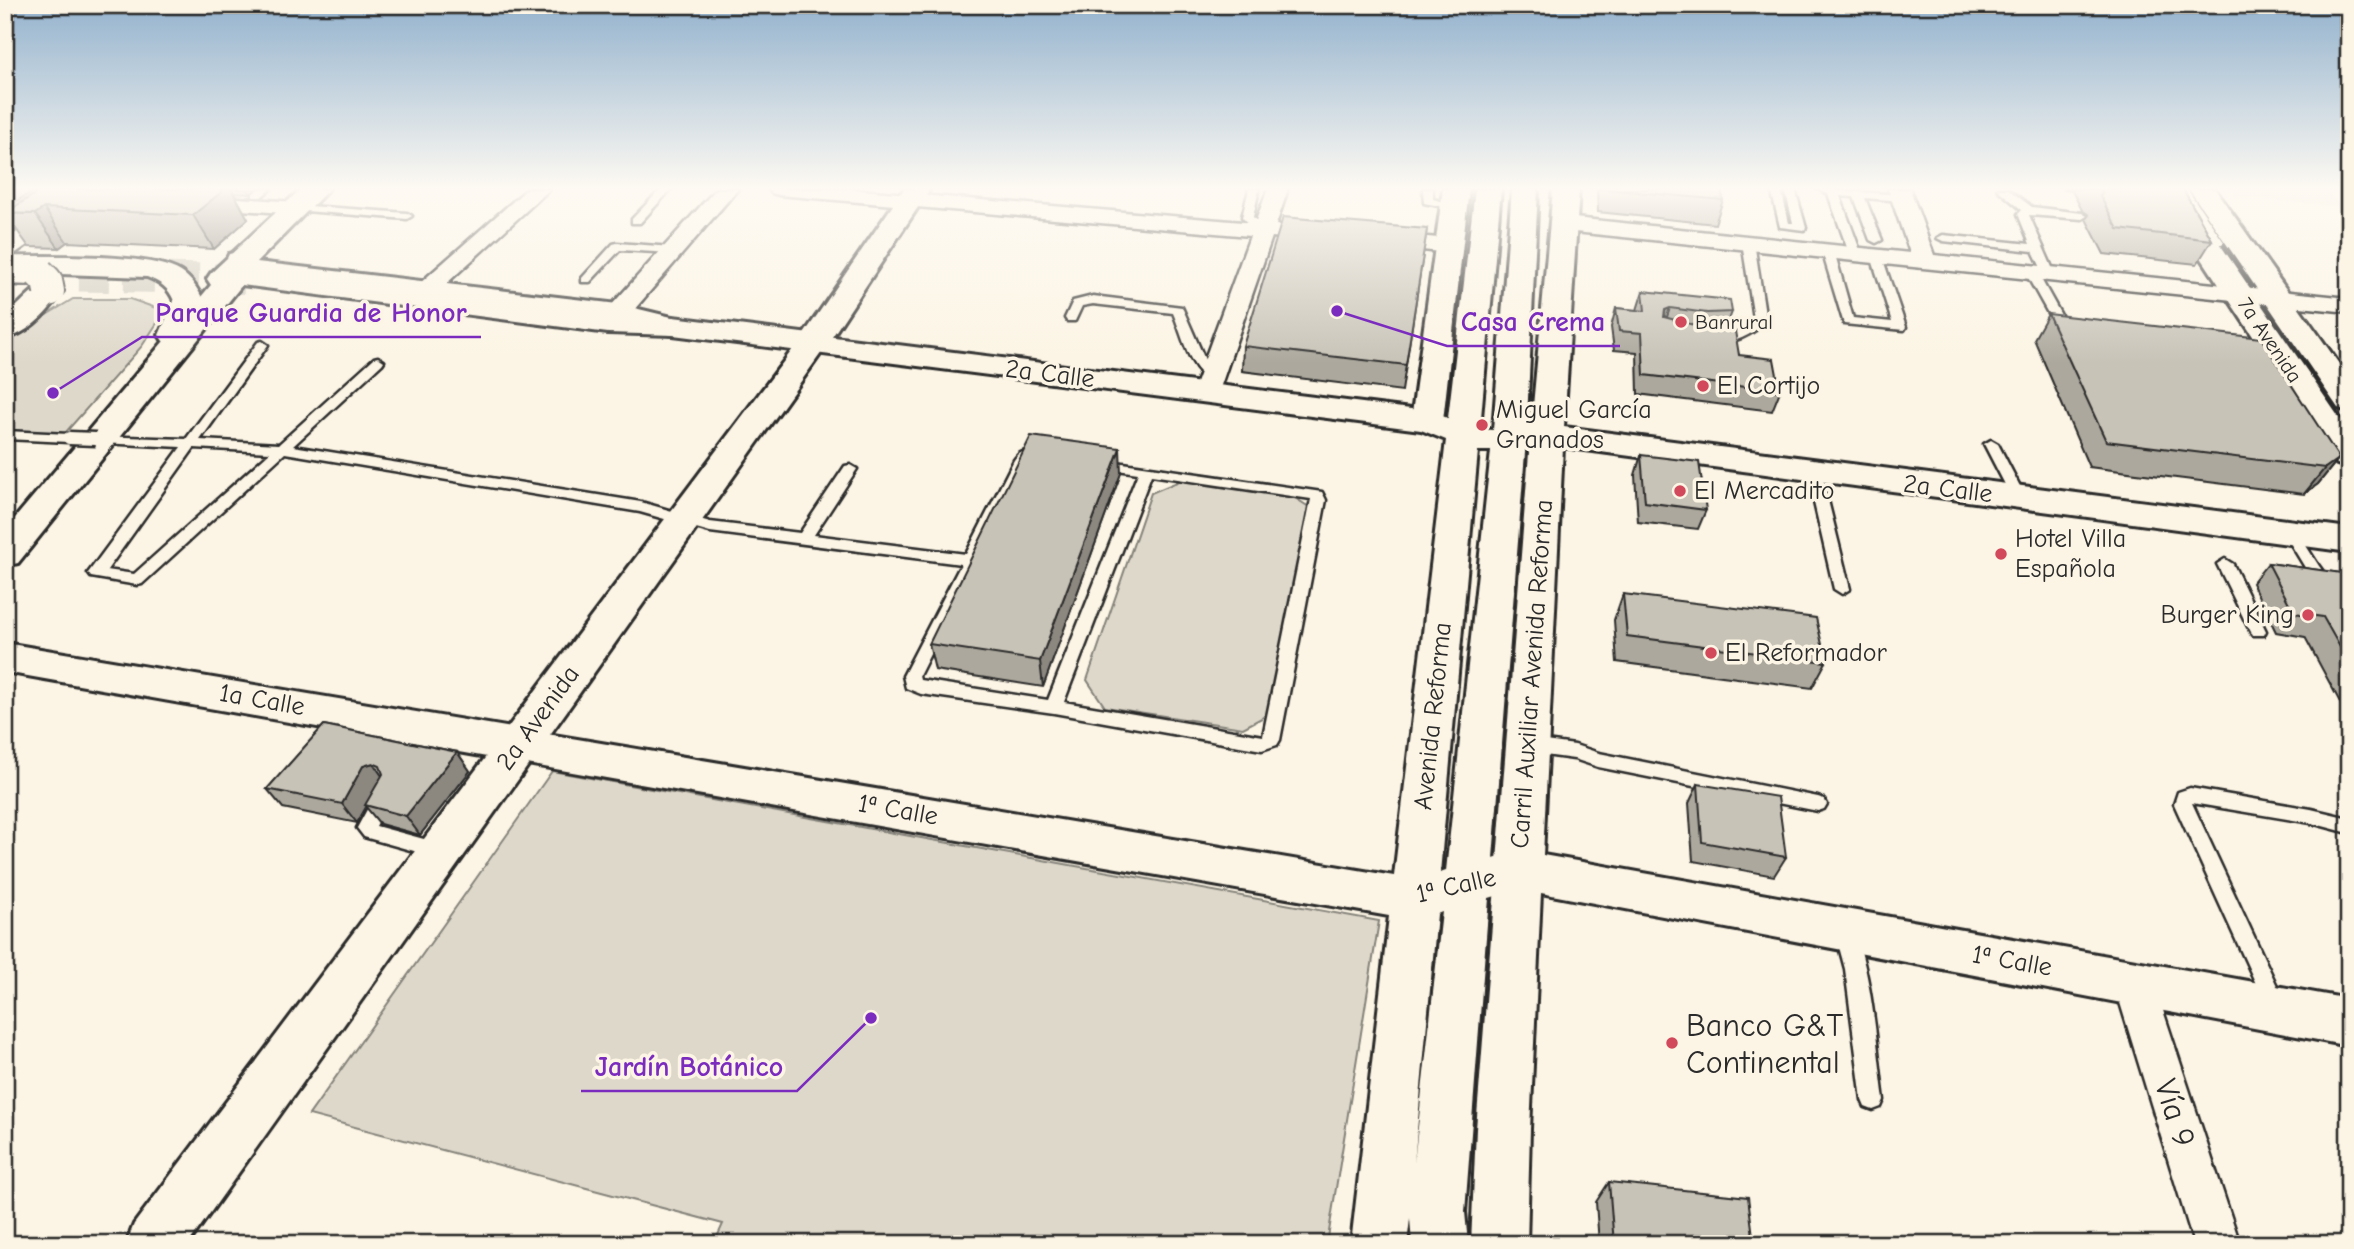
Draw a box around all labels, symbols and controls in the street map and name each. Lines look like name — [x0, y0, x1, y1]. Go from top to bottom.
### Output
callout: Parque Guardia de Honor — [142, 288, 481, 337]
street label: 7a Avenida — [2233, 293, 2307, 387]
text: Parque Guardia de Honor — [155, 297, 467, 329]
callout: Casa Crema — [1447, 297, 1620, 346]
text: Casa Crema — [1461, 306, 1605, 338]
place label: Banrural — [1695, 310, 1773, 334]
marker: Banrural — [1673, 314, 1689, 330]
street label: 2a Calle — [1004, 354, 1096, 394]
place label: El Cortijo — [1717, 371, 1820, 401]
marker: El Cortijo — [1695, 378, 1711, 394]
place label: Miguel García Granados — [1496, 395, 1652, 455]
marker: Miguel García Granados — [1474, 417, 1490, 433]
street label: 2a Calle — [1902, 469, 1994, 509]
place label: El Mercadito — [1694, 476, 1834, 506]
marker: El Mercadito — [1672, 483, 1688, 499]
street label: Carril Auxiliar Avenida Reforma — [1505, 499, 1559, 849]
place label: Hotel Villa Española — [2015, 524, 2126, 584]
marker: Hotel Villa Española — [1993, 546, 2009, 562]
place label: Burger King — [2161, 600, 2294, 630]
marker: Burger King — [2300, 607, 2316, 623]
street label: Avenida Reforma — [1408, 621, 1458, 811]
place label: El Reformador — [1725, 638, 1888, 668]
marker: El Reformador — [1703, 645, 1719, 661]
street label: 2a Avenida — [490, 660, 586, 776]
street label: 1a Calle — [217, 678, 307, 722]
street label: 1ª Calle — [856, 788, 940, 832]
street label: 1ª Calle — [1413, 862, 1499, 910]
street label: 1ª Calle — [1970, 939, 2054, 983]
place label: Banco G&T Continental — [1686, 1007, 1844, 1081]
marker: Banco G&T Continental — [1664, 1035, 1680, 1051]
callout: Jardín Botánico — [581, 1042, 797, 1091]
text: Jardín Botánico — [595, 1051, 783, 1083]
street label: Vía 9 — [2147, 1075, 2203, 1151]

